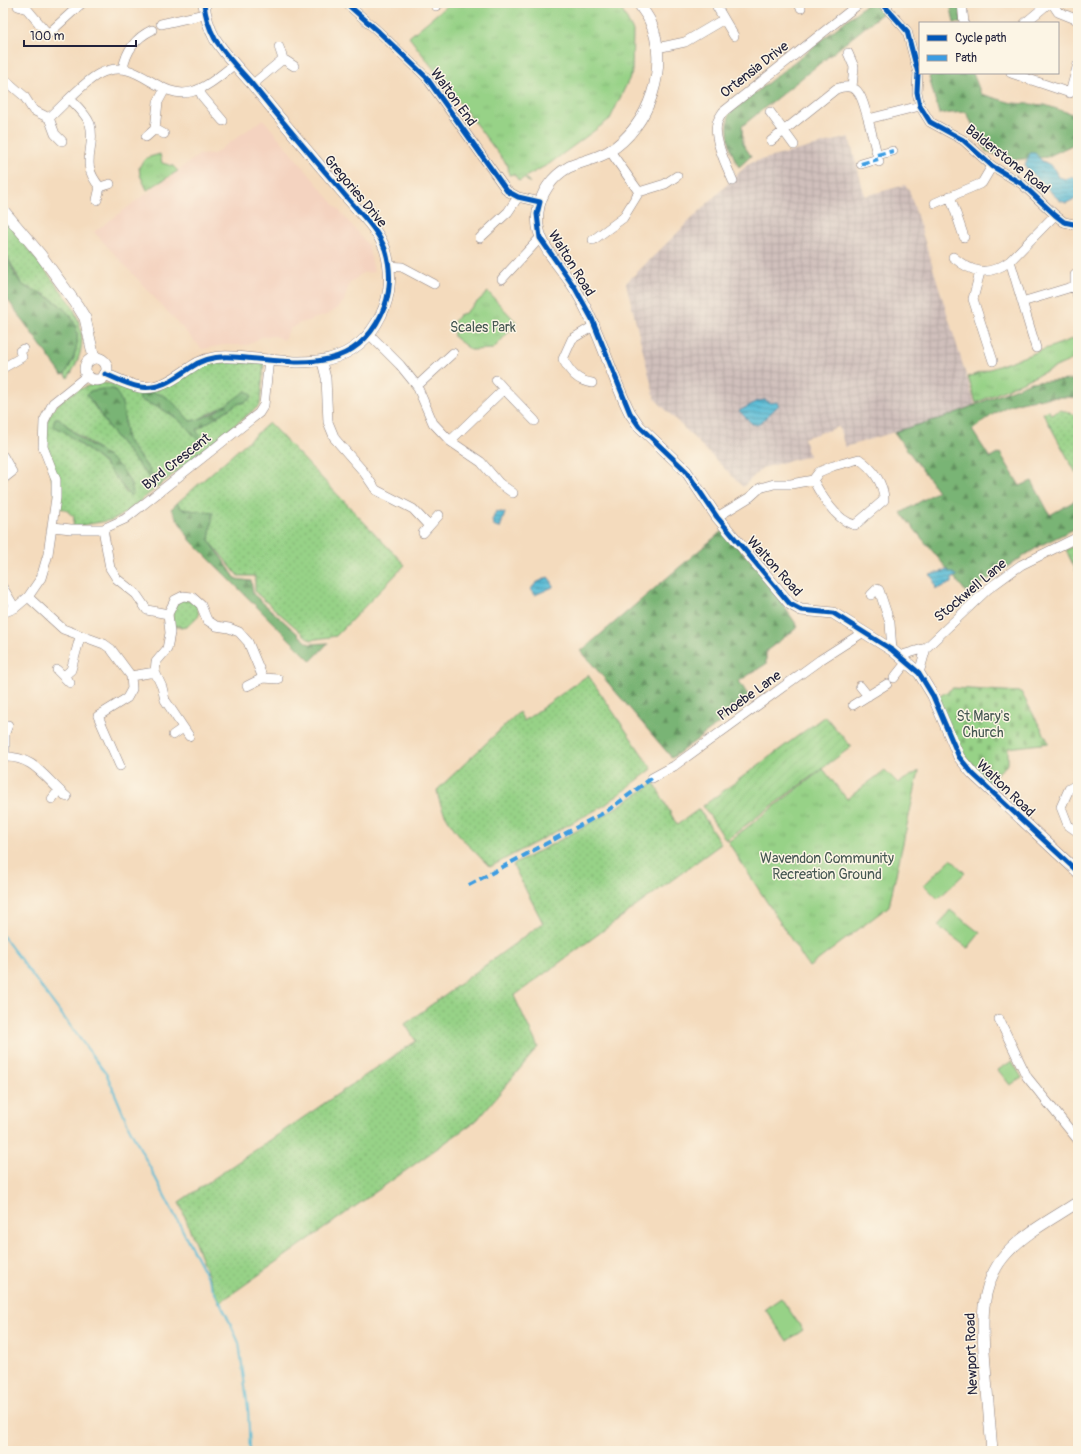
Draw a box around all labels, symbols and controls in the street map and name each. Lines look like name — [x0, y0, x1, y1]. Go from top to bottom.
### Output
scale bar — [24, 22, 136, 48]
legend — [919, 22, 1059, 74]
text: 100 m — [30, 29, 65, 44]
text: Cycle path — [955, 31, 1007, 46]
street label: Ortensia Drive — [717, 37, 792, 101]
text: Path — [955, 51, 977, 66]
street label: Walton End — [427, 65, 480, 130]
street label: Balderstone Road — [962, 121, 1054, 198]
street label: Gregories Drive — [320, 152, 391, 231]
street label: Walton Road — [545, 227, 599, 300]
park label: Scales Park — [450, 319, 516, 336]
street label: Byrd Crescent — [139, 429, 214, 493]
street label: Walton Road — [743, 533, 806, 600]
street label: Stockwell Lane — [931, 555, 1010, 626]
street label: Phoebe Lane — [714, 667, 784, 724]
park label: St Mary's Church — [956, 708, 1010, 741]
street label: Walton Road — [973, 756, 1039, 821]
park label: Wavendon Community Recreation Ground — [760, 850, 894, 883]
street label: Newport Road — [962, 1312, 981, 1396]

